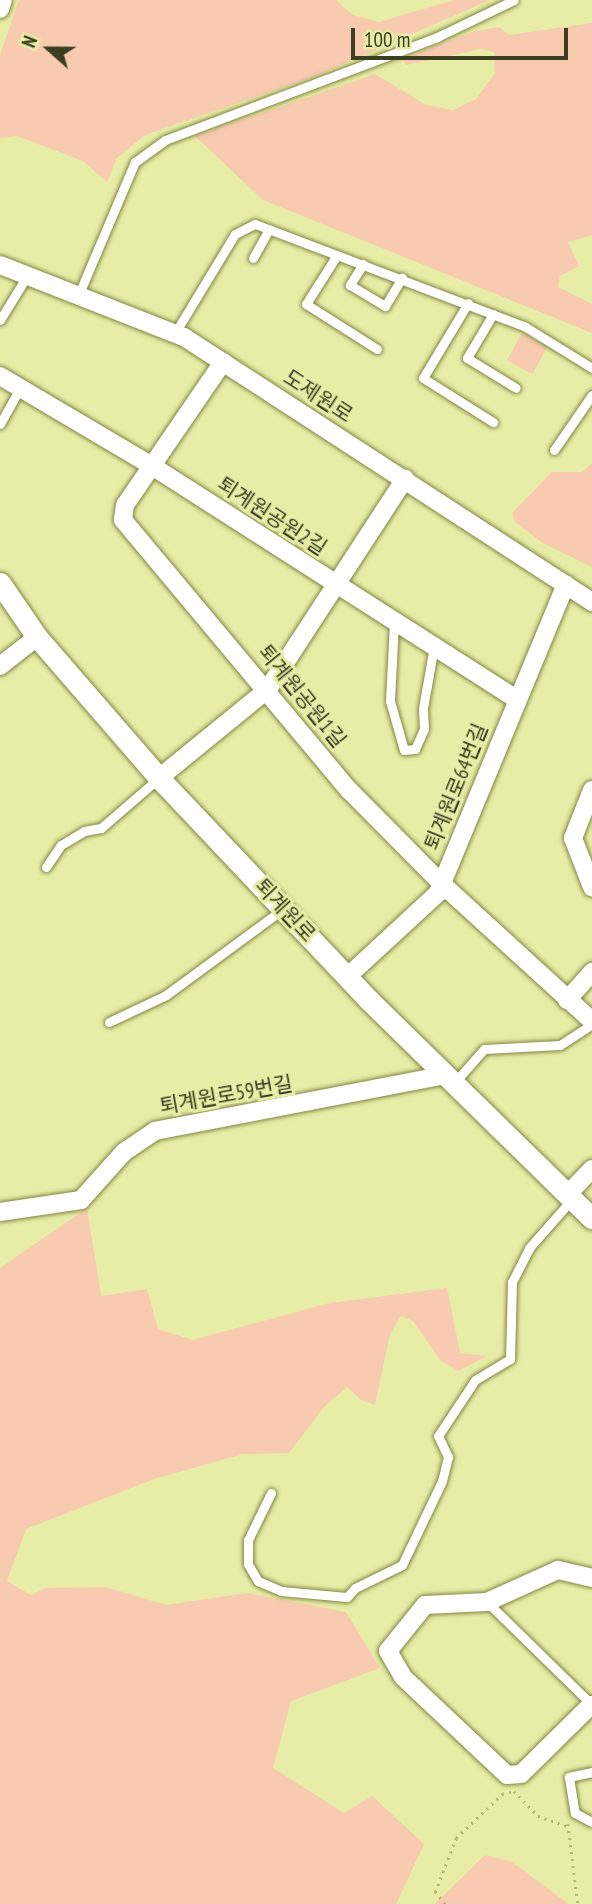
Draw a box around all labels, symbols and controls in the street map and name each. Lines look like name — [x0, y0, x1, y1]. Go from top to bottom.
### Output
north arrow — [14, 14, 84, 84]
scale bar — [354, 14, 571, 58]
text: 100 m — [364, 26, 410, 53]
text: N — [16, 32, 42, 51]
street label: 도제원로 — [279, 364, 357, 428]
street label: 퇴계원공원2길 — [213, 471, 331, 561]
street label: 퇴계원공원1길 — [253, 639, 351, 753]
street label: 퇴계원로64번길 — [419, 720, 493, 854]
street label: 퇴계원로 — [249, 873, 321, 947]
street label: 퇴계원로59번길 — [157, 1071, 295, 1119]

